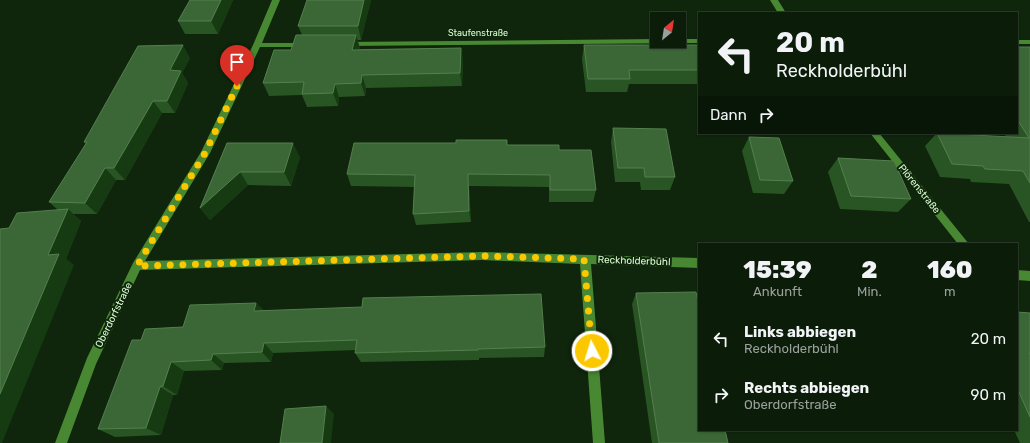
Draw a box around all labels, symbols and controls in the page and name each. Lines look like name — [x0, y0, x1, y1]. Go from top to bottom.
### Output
north arrow — [650, 12, 686, 48]
map controls — [650, 12, 686, 48]
text: 20 m — [776, 26, 845, 59]
street label: Staufenstraße — [448, 28, 508, 38]
icon: left — [710, 28, 762, 80]
pin — [220, 45, 254, 86]
icon: arrive — [226, 51, 248, 73]
text: Reckholderbühl — [776, 60, 907, 82]
icon: right — [755, 104, 777, 126]
text: Dann — [710, 106, 747, 124]
street label: Plörenstraße — [896, 162, 943, 216]
street label: Reckholderbühl — [597, 254, 671, 268]
text: 15:39 — [743, 256, 812, 284]
text: 2 — [861, 256, 878, 284]
text: 160 — [927, 256, 973, 284]
street label: Oberdorfstraße — [93, 280, 135, 350]
text: Ankunft — [753, 284, 802, 299]
text: Min. — [857, 284, 882, 299]
text: m — [944, 284, 956, 299]
text: Links abbiegen — [744, 323, 856, 341]
icon: left — [710, 328, 732, 350]
position arrow — [571, 330, 613, 372]
text: 20 m — [971, 330, 1006, 348]
text: Reckholderbühl — [744, 341, 839, 356]
text: Rechts abbiegen — [744, 379, 869, 397]
icon: right — [710, 384, 732, 406]
text: 90 m — [971, 386, 1006, 404]
text: Oberdorfstraße — [744, 397, 836, 412]

